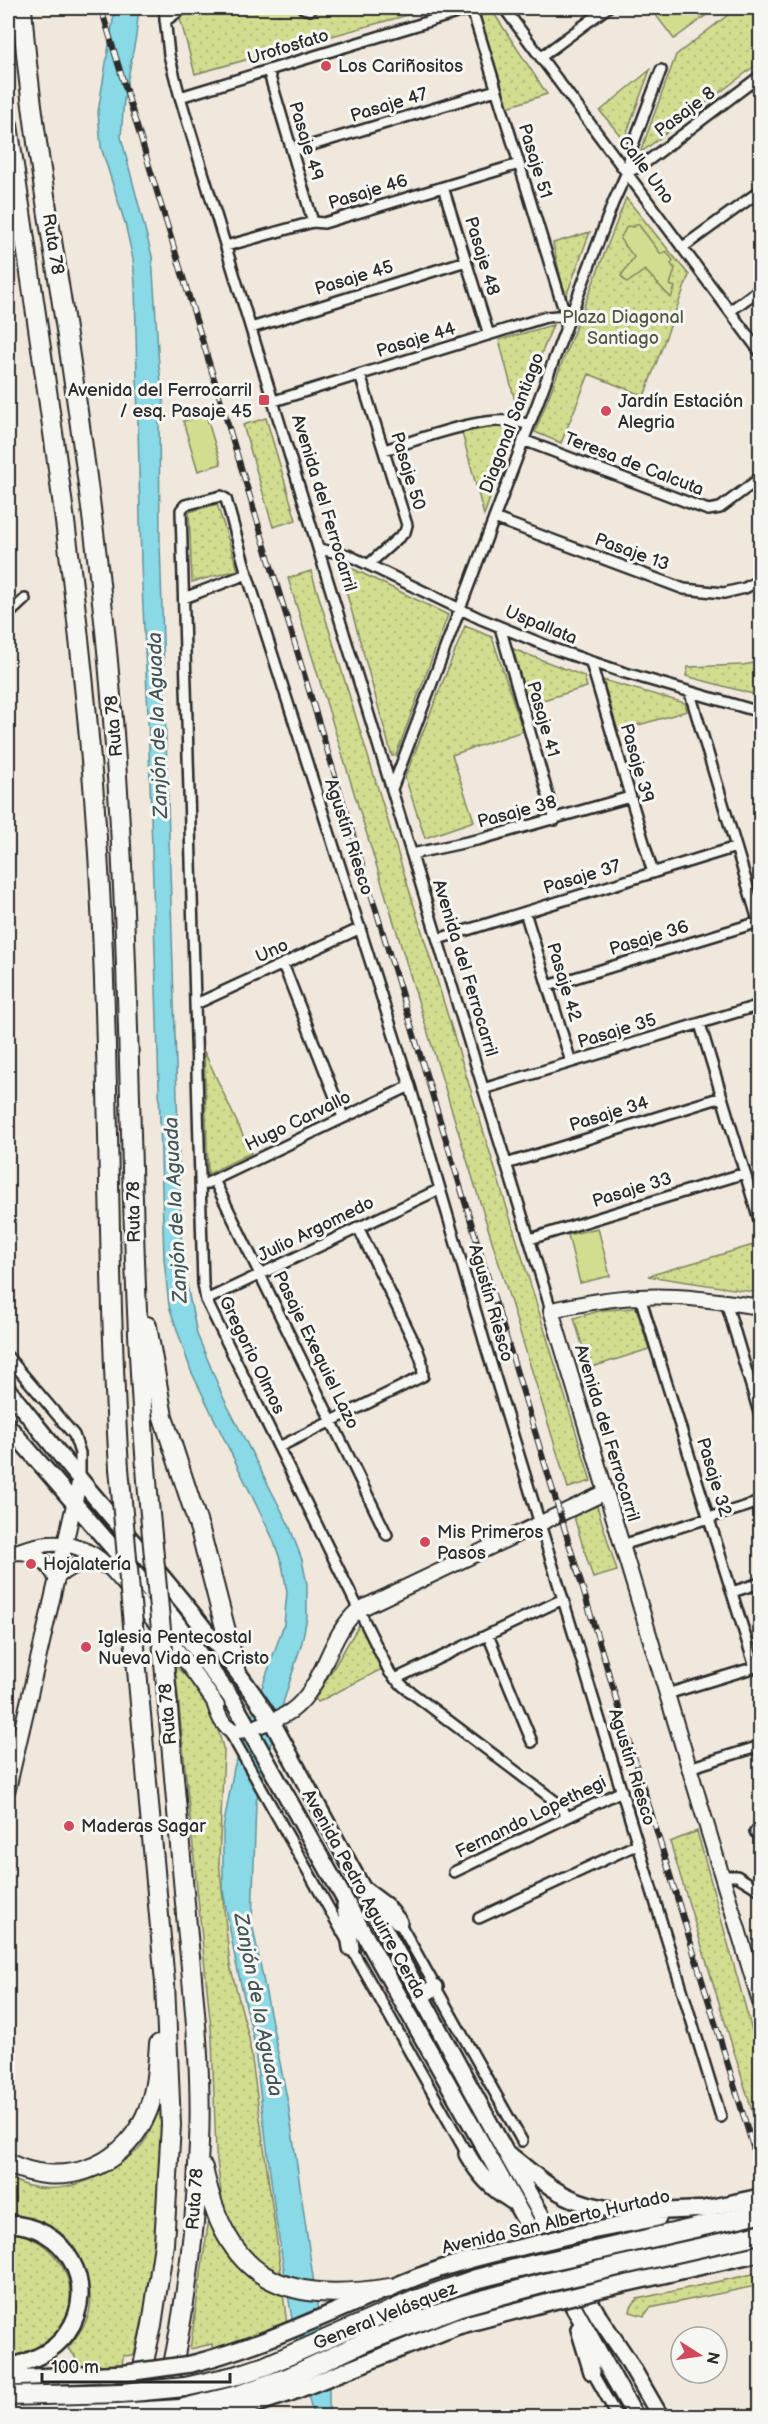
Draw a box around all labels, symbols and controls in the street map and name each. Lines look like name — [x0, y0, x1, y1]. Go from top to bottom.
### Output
street label: Urofosfato — [245, 25, 331, 69]
place label: Los Cariñositos — [338, 56, 463, 77]
marker: Los Cariñositos — [319, 59, 333, 73]
street label: Pasaje 8 — [651, 82, 719, 142]
street label: Pasaje 47 — [348, 83, 430, 127]
street label: Pasaje 49 — [284, 99, 328, 183]
street label: Pasaje 51 — [514, 121, 556, 201]
street label: Calle Uno — [614, 132, 678, 208]
street label: Pasaje 46 — [326, 170, 410, 214]
street label: Ruta 78 — [38, 212, 68, 276]
street label: Pasaje 48 — [460, 214, 504, 298]
street label: Pasaje 45 — [312, 256, 396, 300]
park label: Plaza Diagonal Santiago — [562, 307, 684, 349]
street label: Pasaje 44 — [374, 318, 458, 362]
street label: Diagonal Santiago — [476, 350, 548, 496]
place label: Avenida del Ferrocarril / esq. Pasaje 45 — [68, 380, 252, 422]
place label: Jardín Estación Alegria — [618, 391, 743, 433]
marker: Avenida del Ferrocarril / esq. Pasaje 45 — [257, 393, 271, 407]
marker: Jardín Estación Alegria — [599, 404, 613, 418]
street label: Avenida del Ferrocarril — [287, 412, 361, 594]
street label: Teresa de Calcuta — [561, 428, 707, 500]
street label: Pasaje 50 — [386, 429, 430, 513]
street label: Pasaje 13 — [592, 529, 672, 575]
street label: Uspallata — [502, 601, 580, 649]
water label: Zanjón de la Aguada — [143, 632, 173, 819]
street label: Pasaje 41 — [522, 679, 564, 759]
street label: Ruta 78 — [101, 694, 127, 758]
street label: Pasaje 39 — [616, 721, 658, 805]
street label: Agustín Riesco — [320, 776, 378, 898]
street label: Pasaje 38 — [475, 791, 559, 833]
street label: Pasaje 37 — [541, 855, 623, 899]
street label: Avenida del Ferrocarril — [428, 877, 502, 1059]
street label: Pasaje 36 — [607, 916, 691, 960]
street label: Uno — [252, 934, 292, 968]
street label: Pasaje 42 — [542, 940, 586, 1024]
street label: Pasaje 35 — [575, 1009, 659, 1053]
street label: Hugo Carvallo — [242, 1086, 354, 1156]
street label: Pasaje 34 — [567, 1092, 651, 1136]
water label: Zanjón de la Aguada — [159, 1116, 193, 1305]
street label: Pasaje 33 — [590, 1168, 674, 1212]
street label: Ruta 78 — [123, 1181, 145, 1243]
street label: Julio Argomedo — [255, 1192, 377, 1266]
street label: Agustín Riesco — [464, 1242, 518, 1364]
street label: Pasaje Exequiel Lazo — [269, 1268, 363, 1432]
street label: Gregorio Olmos — [214, 1293, 290, 1417]
street label: Avenida del Ferrocarril — [570, 1342, 644, 1524]
street label: Pasaje 32 — [692, 1435, 736, 1519]
place label: Mis Primeros Pasos — [437, 1522, 543, 1564]
marker: Mis Primeros Pasos — [418, 1535, 432, 1549]
place label: Hojalatería — [43, 1554, 131, 1575]
marker: Hojalatería — [24, 1557, 38, 1571]
place label: Iglesia Pentecostal Nueva Vida en Cristo — [98, 1627, 269, 1669]
marker: Iglesia Pentecostal Nueva Vida en Cristo — [79, 1640, 93, 1654]
street label: Ruta 78 — [155, 1682, 181, 1746]
street label: Agustín Riesco — [604, 1706, 660, 1828]
street label: Fernando Lopethegi — [452, 1771, 610, 1863]
street label: Avenida Pedro Aguirre Cerda — [298, 1786, 430, 2002]
place label: Maderas Sagar — [81, 1816, 206, 1837]
marker: Maderas Sagar — [62, 1819, 76, 1833]
water label: Zanjón de la Aguada — [228, 1910, 288, 2099]
street label: Ruta 78 — [182, 2167, 208, 2231]
street label: Avenida San Alberto Hurtado — [440, 2186, 672, 2258]
street label: General Velásquez — [310, 2277, 460, 2354]
north arrow — [669, 2325, 729, 2385]
scale bar — [42, 2346, 230, 2384]
text: N — [702, 2350, 723, 2366]
text: 100 m — [51, 2357, 99, 2378]

